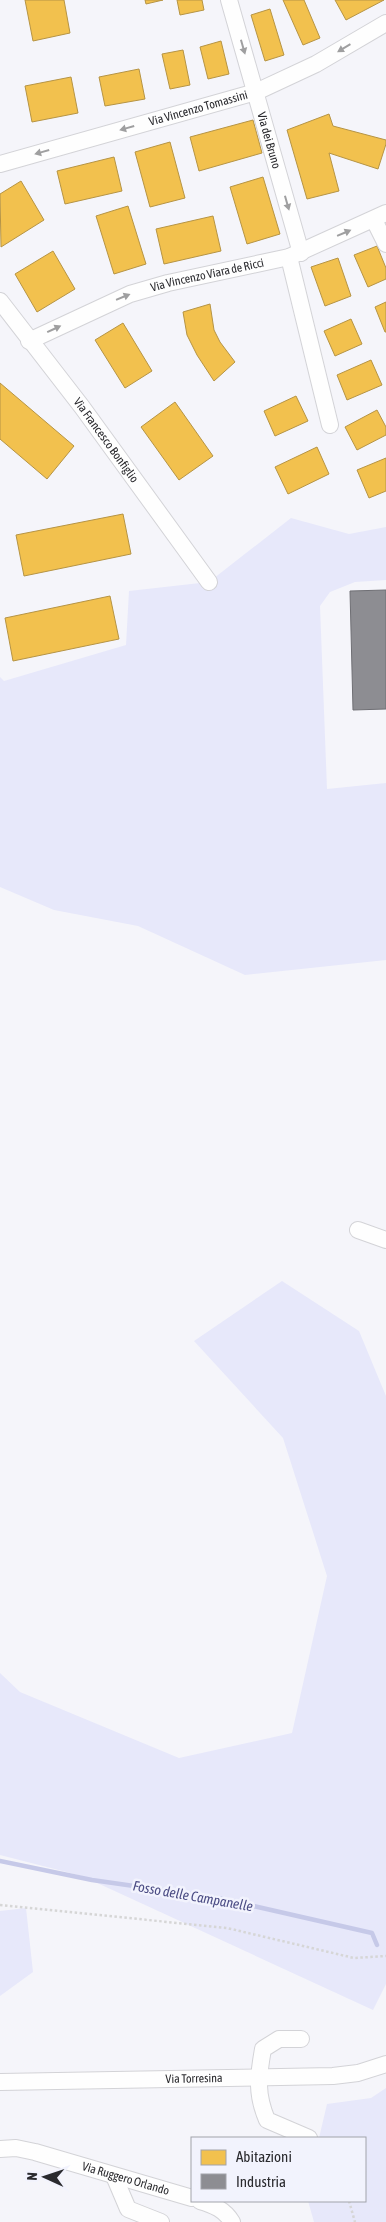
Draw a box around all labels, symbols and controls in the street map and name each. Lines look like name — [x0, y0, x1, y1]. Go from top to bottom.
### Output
one-way arrow — [239, 39, 247, 54]
one-way arrow — [338, 44, 351, 53]
street label: Via Vincenzo Tomassini — [147, 88, 249, 129]
street label: Via dei Bruno — [254, 111, 284, 171]
one-way arrow — [119, 124, 134, 132]
one-way arrow — [35, 148, 50, 156]
one-way arrow — [283, 196, 291, 211]
one-way arrow — [337, 229, 351, 237]
street label: Via Vincenzo Viara de Ricci — [149, 256, 265, 295]
one-way arrow — [115, 293, 130, 301]
one-way arrow — [47, 325, 61, 333]
street label: Via Francesco Bonfiglio — [71, 395, 142, 486]
water label: Fosso delle Campanelle — [132, 1878, 254, 1914]
street label: Via Torresina — [165, 2071, 223, 2086]
legend — [191, 2137, 366, 2202]
text: Abitazioni — [236, 2148, 292, 2165]
north arrow — [20, 2152, 70, 2202]
street label: Via Ruggero Orlando — [80, 2159, 171, 2198]
text: N — [24, 2172, 40, 2181]
text: Industria — [236, 2173, 286, 2190]

